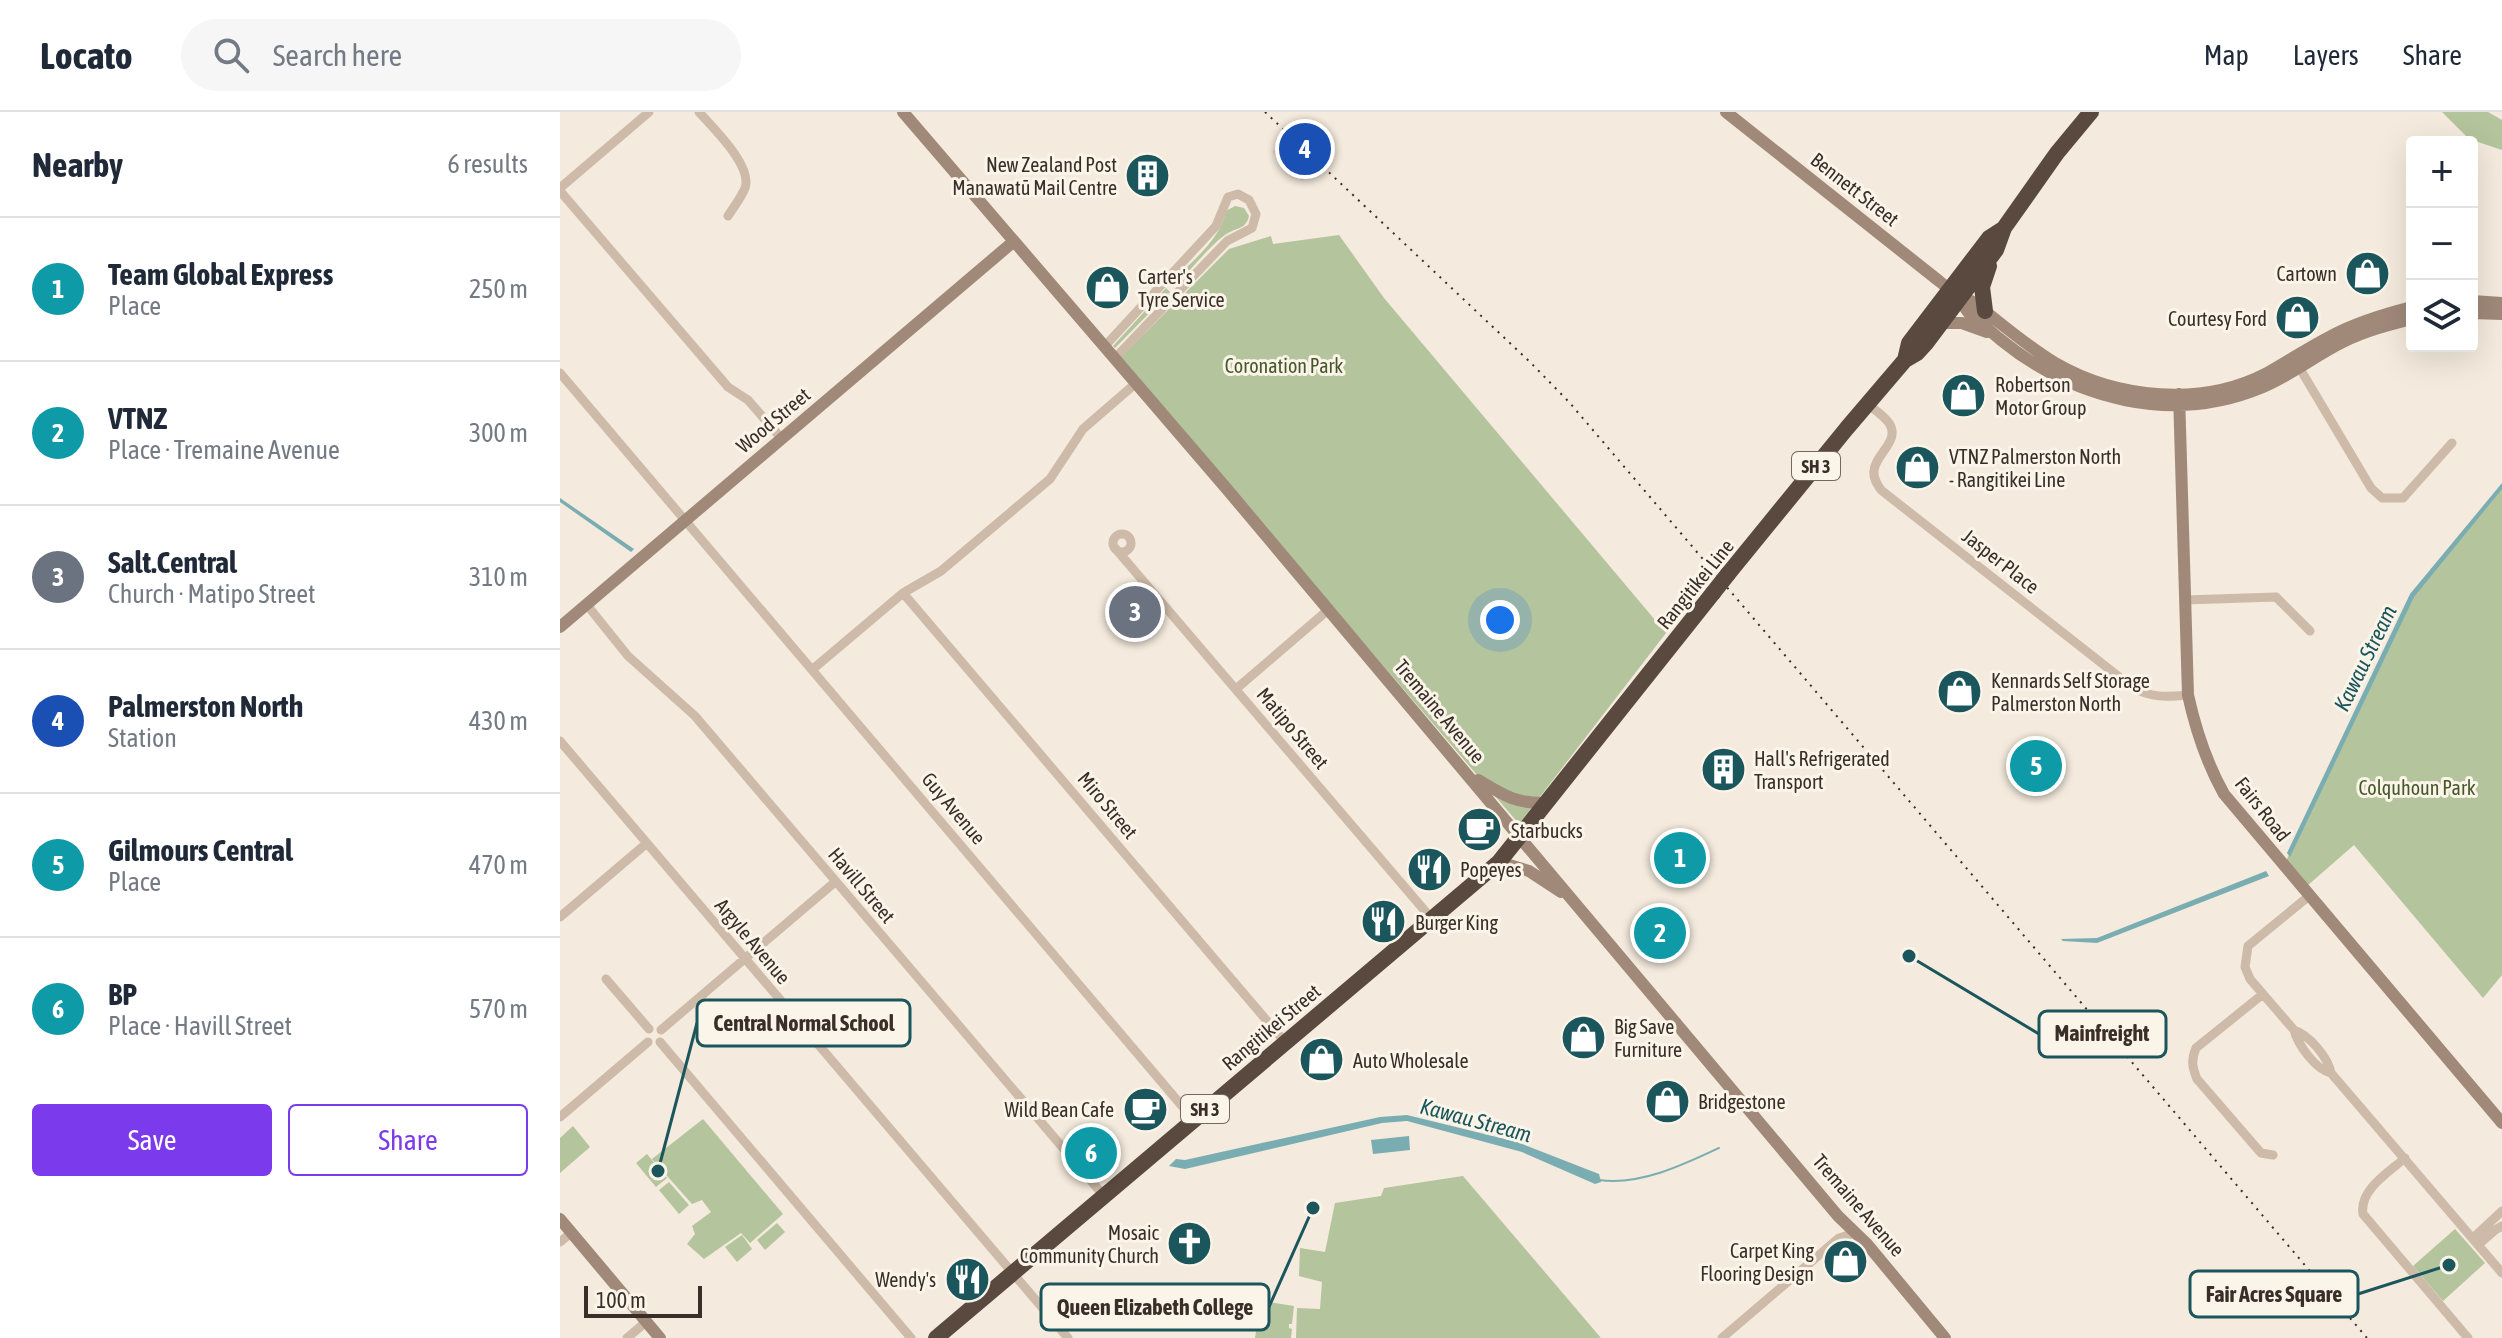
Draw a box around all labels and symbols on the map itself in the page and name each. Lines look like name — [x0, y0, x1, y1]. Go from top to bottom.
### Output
pin: 4 — [1279, 119, 1331, 179]
street label: Bennett Street — [1806, 148, 1904, 231]
building icon: New Zealand Post Manawatū Mail Centre — [1124, 152, 1172, 200]
place label: New Zealand Post Manawatū Mail Centre — [952, 153, 1117, 199]
shop icon: Cartown — [2344, 249, 2392, 297]
place label: Cartown — [2277, 262, 2337, 285]
shop icon: Carter's Tyre Service — [1083, 264, 1131, 312]
place label: Carter's Tyre Service — [1138, 265, 1225, 311]
shop icon: Courtesy Ford — [2274, 294, 2322, 342]
place label: Courtesy Ford — [2168, 307, 2267, 330]
park label: Coronation Park — [1225, 354, 1343, 377]
shop icon: Robertson Motor Group — [1940, 371, 1988, 419]
place label: Robertson Motor Group — [1995, 373, 2086, 419]
street label: Wood Street — [732, 383, 815, 457]
shop icon: VTNZ Palmerston North - Rangitikei Line — [1894, 444, 1942, 492]
place label: VTNZ Palmerston North - Rangitikei Line — [1949, 445, 2121, 491]
road number: SH 3 — [1792, 452, 1840, 480]
street label: Jasper Place — [1958, 524, 2044, 598]
street label: Rangitikei Line — [1652, 535, 1738, 633]
pin: 3 — [1109, 582, 1161, 642]
your location — [1480, 600, 1520, 640]
water label: Kawau Stream — [2328, 601, 2402, 715]
street label: Tremaine Avenue — [1390, 655, 1490, 767]
shop icon: Kennards Self Storage Palmerston North — [1936, 668, 1984, 716]
place label: Kennards Self Storage Palmerston North — [1991, 669, 2150, 715]
street label: Matipo Street — [1253, 683, 1334, 773]
pin: 5 — [2010, 736, 2062, 796]
building icon: Hall's Refrigerated Transport — [1699, 745, 1747, 793]
place label: Hall's Refrigerated Transport — [1754, 747, 1890, 793]
street label: Guy Avenue — [917, 767, 991, 849]
street label: Miro Street — [1074, 767, 1143, 843]
street label: Fairs Road — [2231, 772, 2295, 846]
park label: Colquhoun Park — [2358, 776, 2476, 799]
cafe icon: Starbucks — [1456, 806, 1504, 854]
place label: Starbucks — [1511, 819, 1583, 842]
pin: 1 — [1654, 828, 1706, 888]
street label: Havill Street — [824, 843, 900, 927]
restaurant icon: Popeyes — [1405, 845, 1453, 893]
place label: Popeyes — [1460, 858, 1522, 881]
street label: Argyle Avenue — [711, 894, 795, 988]
restaurant icon: Burger King — [1360, 898, 1408, 946]
pin: 2 — [1634, 903, 1686, 963]
place label: Burger King — [1415, 911, 1498, 934]
street label: Rangitikei Street — [1217, 979, 1325, 1075]
callout: Central Normal School — [697, 1000, 910, 1046]
text: Central Normal School — [713, 1010, 896, 1036]
callout: Mainfreight — [2039, 1011, 2166, 1057]
shop icon: Big Save Furniture — [1559, 1013, 1607, 1061]
place label: Big Save Furniture — [1614, 1015, 1682, 1061]
text: Mainfreight — [2055, 1020, 2150, 1046]
shop icon: Auto Wholesale — [1298, 1036, 1346, 1084]
place label: Auto Wholesale — [1353, 1049, 1468, 1072]
shop icon: Bridgestone — [1643, 1077, 1691, 1125]
cafe icon: Wild Bean Cafe — [1121, 1085, 1169, 1133]
place label: Bridgestone — [1698, 1090, 1786, 1113]
water label: Kawau Stream — [1417, 1093, 1535, 1147]
road number: SH 3 — [1181, 1095, 1229, 1123]
place label: Wild Bean Cafe — [1004, 1098, 1114, 1121]
pin: 6 — [1065, 1123, 1117, 1183]
street label: Tremaine Avenue — [1808, 1149, 1910, 1261]
church icon: Mosaic Community Church — [1166, 1219, 1214, 1267]
place label: Mosaic Community Church — [1020, 1221, 1160, 1267]
shop icon: Carpet King Flooring Design — [1821, 1238, 1869, 1286]
place label: Carpet King Flooring Design — [1700, 1239, 1814, 1285]
restaurant icon: Wendy's — [943, 1255, 991, 1303]
place label: Wendy's — [875, 1268, 936, 1291]
callout: Fair Acres Square — [2190, 1271, 2358, 1317]
text: Fair Acres Square — [2206, 1281, 2342, 1307]
scale bar — [584, 1282, 702, 1318]
callout: Queen Elizabeth College — [1041, 1284, 1269, 1330]
text: Queen Elizabeth College — [1057, 1294, 1253, 1320]

